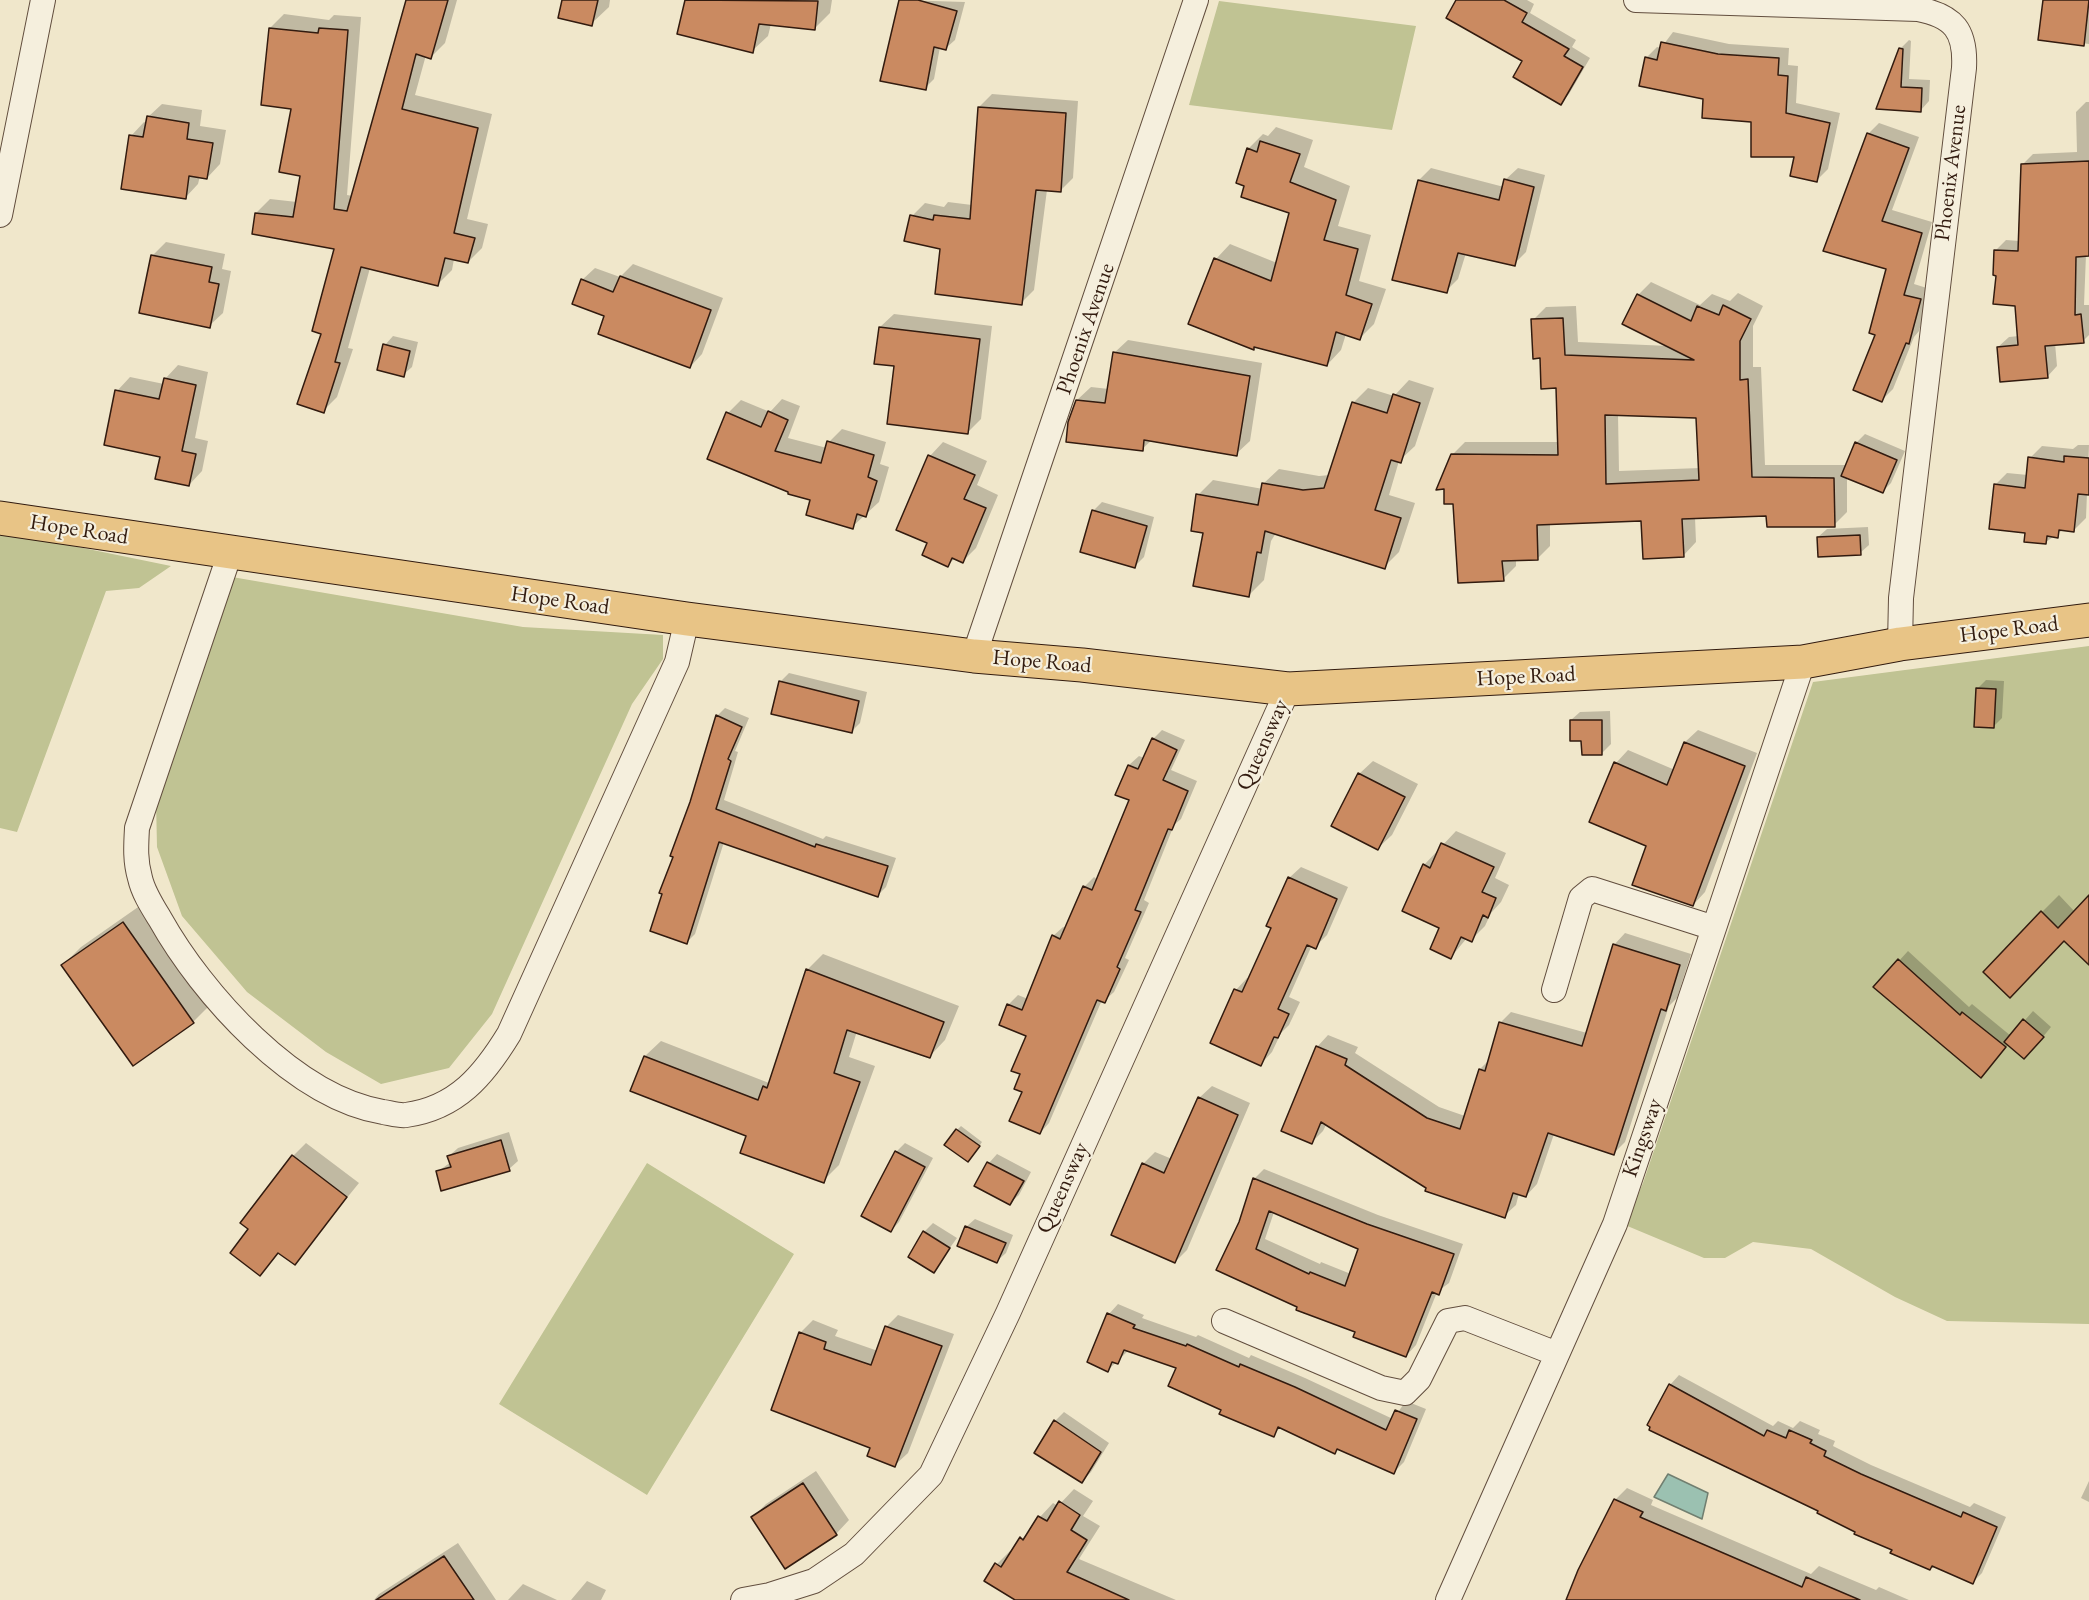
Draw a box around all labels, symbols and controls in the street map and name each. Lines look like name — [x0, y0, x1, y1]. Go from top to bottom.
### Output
street label: Phoenix Avenue — [1930, 103, 1972, 243]
street label: Phoenix Avenue — [1051, 260, 1121, 398]
street label: Hope Road — [28, 509, 130, 551]
street label: Hope Road — [509, 581, 611, 621]
street label: Hope Road — [1958, 611, 2060, 649]
street label: Hope Road — [991, 645, 1093, 679]
street label: Hope Road — [1476, 661, 1576, 693]
street label: Queensway — [1231, 695, 1295, 795]
street label: Kingsway — [1617, 1095, 1669, 1181]
street label: Queensway — [1031, 1138, 1095, 1238]

